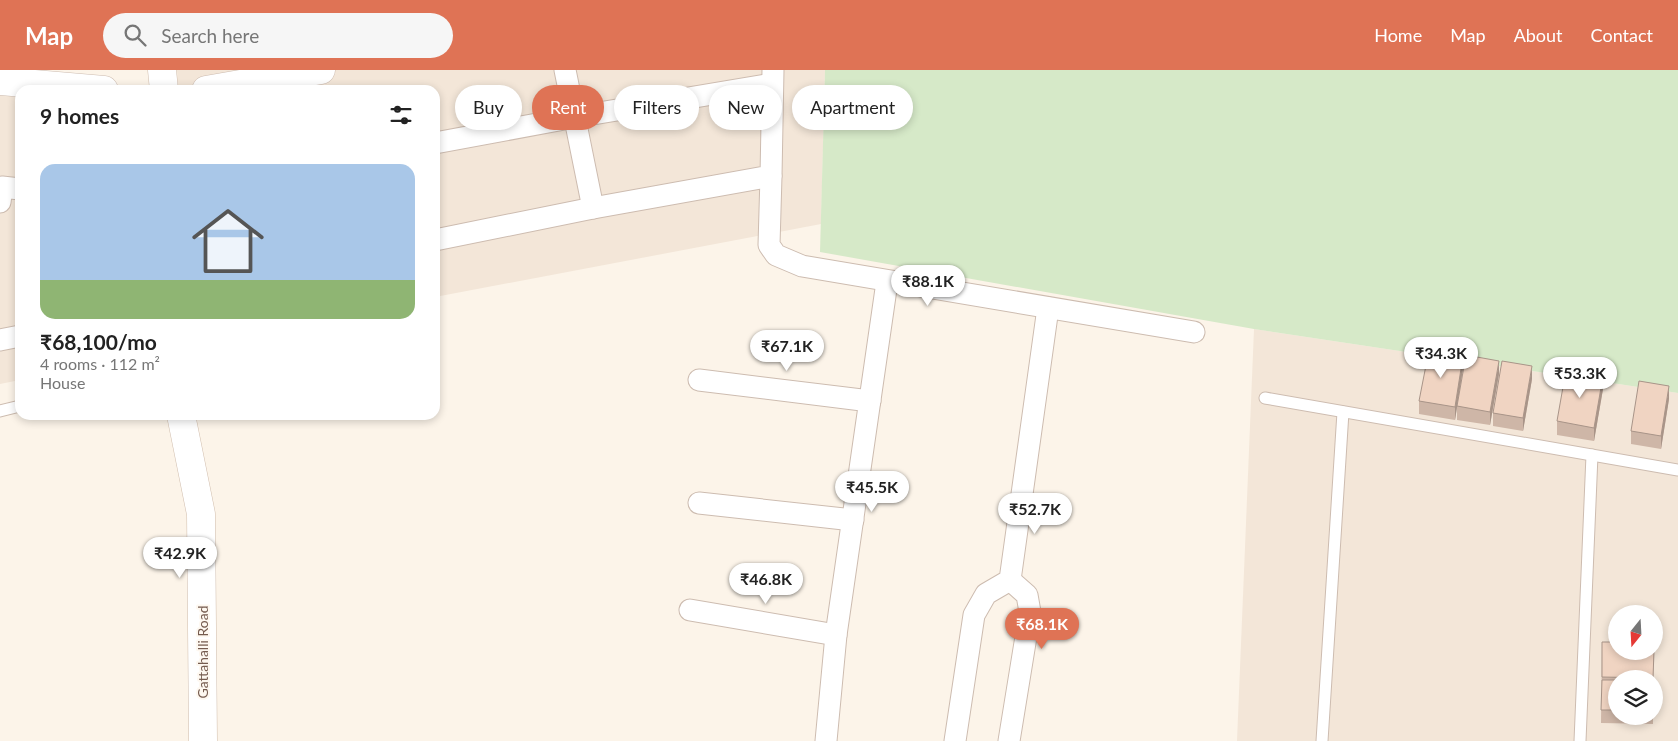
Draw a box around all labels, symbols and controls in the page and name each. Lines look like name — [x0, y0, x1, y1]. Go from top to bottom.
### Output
search box — [103, 13, 453, 58]
text: Map — [25, 21, 73, 50]
icon: search — [121, 21, 149, 49]
text: Search here — [161, 24, 259, 47]
text: Home — [1374, 24, 1422, 46]
text: Map — [1450, 24, 1486, 46]
text: About — [1514, 24, 1563, 46]
text: Contact — [1591, 24, 1653, 46]
chip: Buy — [455, 85, 522, 130]
chip: Rent — [532, 85, 604, 130]
chip: Filters — [614, 85, 699, 130]
chip: New — [709, 85, 782, 130]
chip: Apartment — [792, 85, 913, 130]
icon: filters — [387, 101, 415, 129]
text: 9 homes — [40, 103, 119, 128]
icon: home — [183, 196, 273, 286]
pin: ₹88.1K — [887, 264, 969, 307]
text: ₹88.1K — [902, 271, 954, 290]
text: ₹68,100/mo — [40, 329, 157, 354]
pin: ₹67.1K — [746, 330, 828, 372]
text: ₹67.1K — [761, 336, 813, 355]
pin: ₹34.3K — [1400, 336, 1482, 379]
text: ₹34.3K — [1415, 343, 1467, 362]
text: 4 rooms · 112 m² — [40, 354, 160, 373]
pin: ₹53.3K — [1539, 356, 1621, 399]
text: ₹53.3K — [1554, 363, 1606, 382]
text: House — [40, 373, 85, 392]
pin: ₹45.5K — [831, 470, 913, 513]
text: ₹45.5K — [846, 477, 898, 496]
pin: ₹52.7K — [994, 492, 1076, 535]
text: ₹52.7K — [1009, 499, 1061, 518]
pin: ₹42.9K — [139, 536, 221, 579]
text: ₹42.9K — [154, 543, 206, 562]
pin: ₹46.8K — [725, 562, 807, 605]
text: ₹46.8K — [740, 569, 792, 588]
north arrow — [1608, 605, 1662, 660]
map controls — [1608, 605, 1663, 725]
street label: Gattahalli Road — [194, 606, 211, 698]
pin: ₹68.1K — [1001, 608, 1083, 650]
text: ₹68.1K — [1016, 614, 1068, 633]
button: layers — [1608, 670, 1663, 725]

